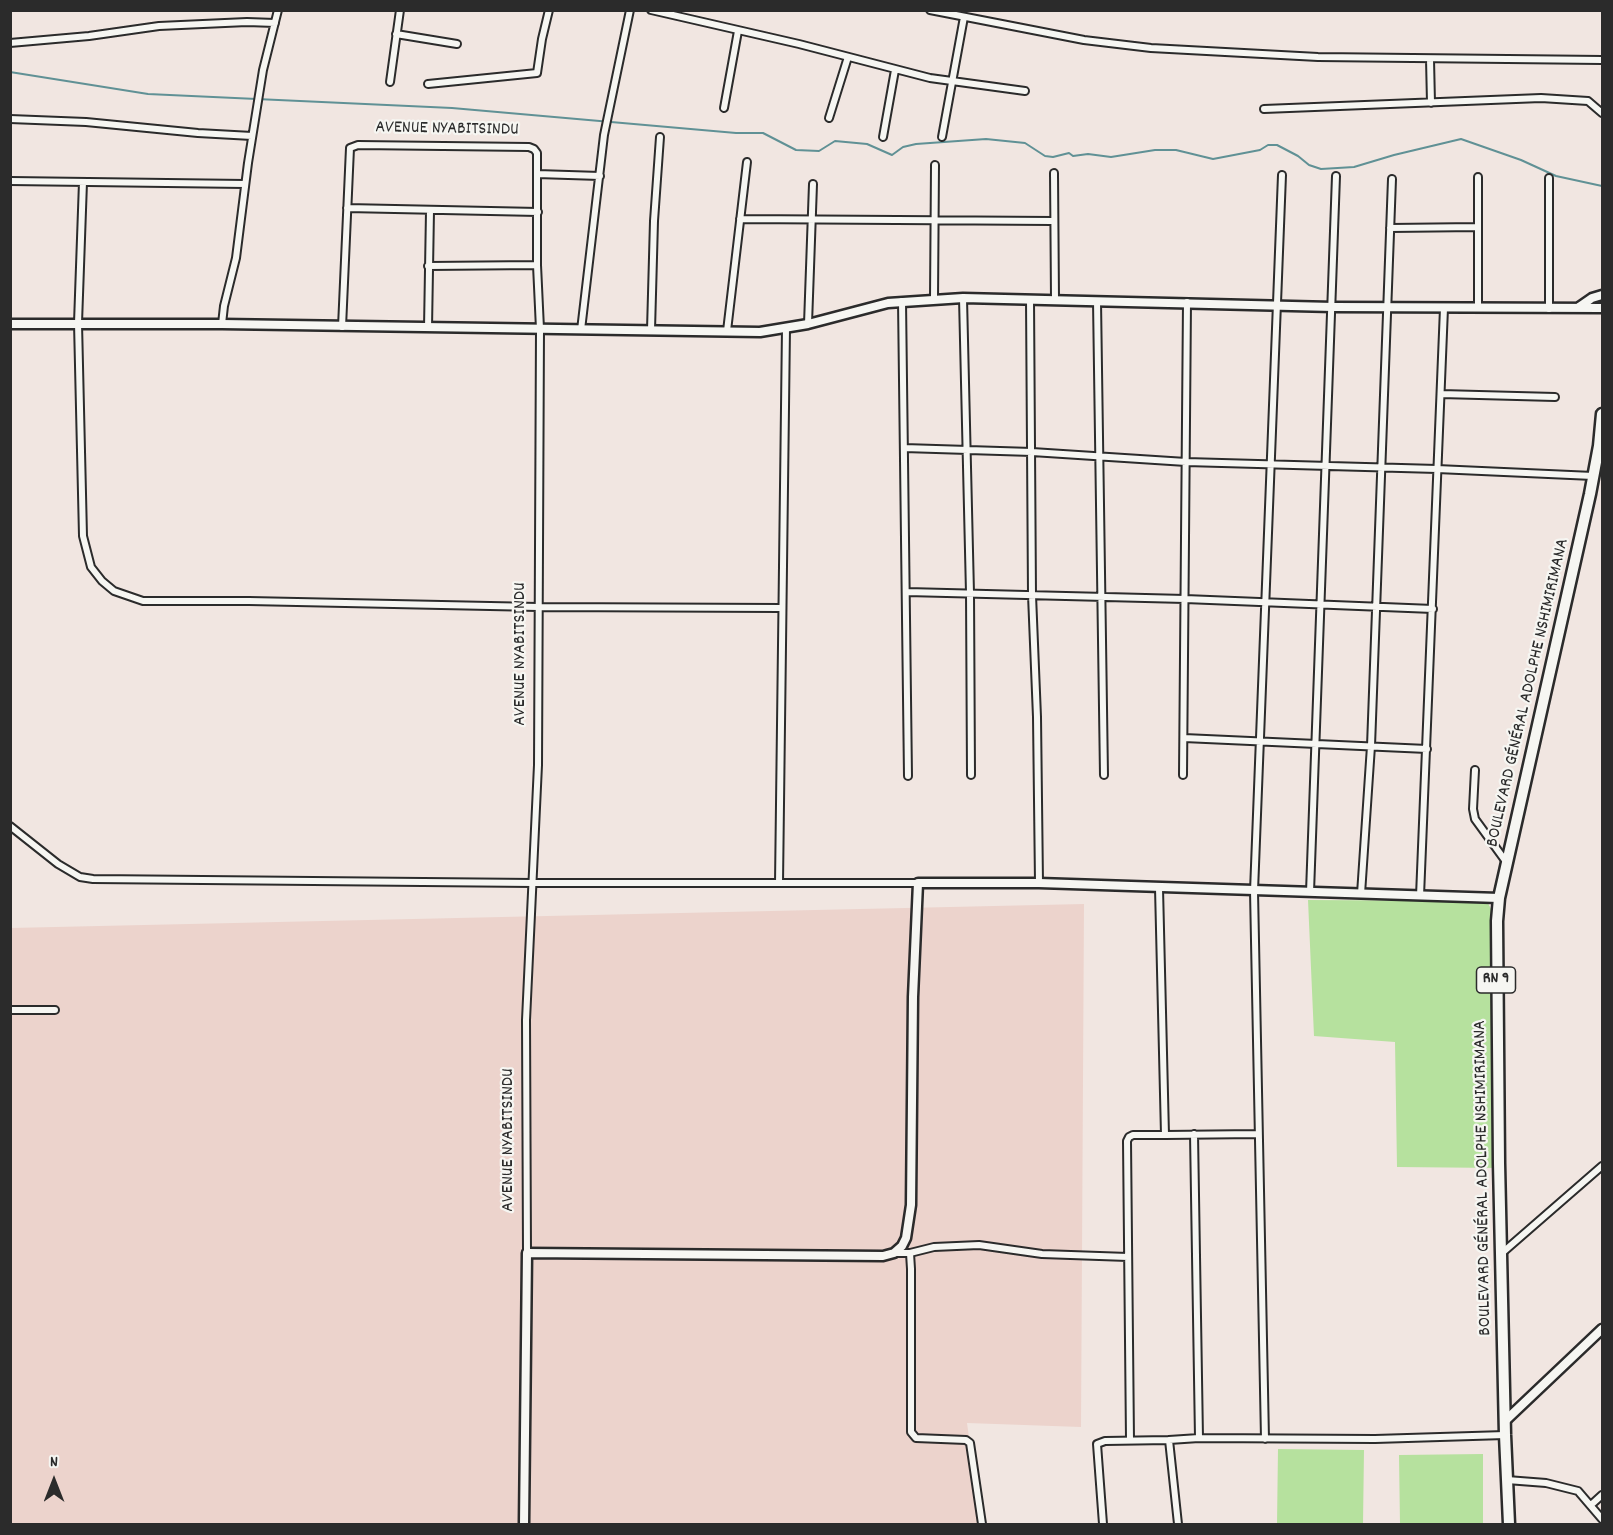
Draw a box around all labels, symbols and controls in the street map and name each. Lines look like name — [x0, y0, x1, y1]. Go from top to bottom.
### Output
street label: AVENUE NYABITSINDU — [375, 118, 519, 142]
street label: BOULEVARD GÉNÉRAL ADOLPHE NSHIMIRIMANA — [1483, 537, 1575, 849]
street label: AVENUE NYABITSINDU — [511, 582, 533, 726]
road number: RN 9 — [1476, 967, 1516, 993]
street label: BOULEVARD GÉNÉRAL ADOLPHE NSHIMIRIMANA — [1470, 1020, 1498, 1336]
street label: AVENUE NYABITSINDU — [499, 1068, 521, 1212]
north arrow — [24, 1451, 84, 1511]
text: N — [50, 1451, 58, 1474]

